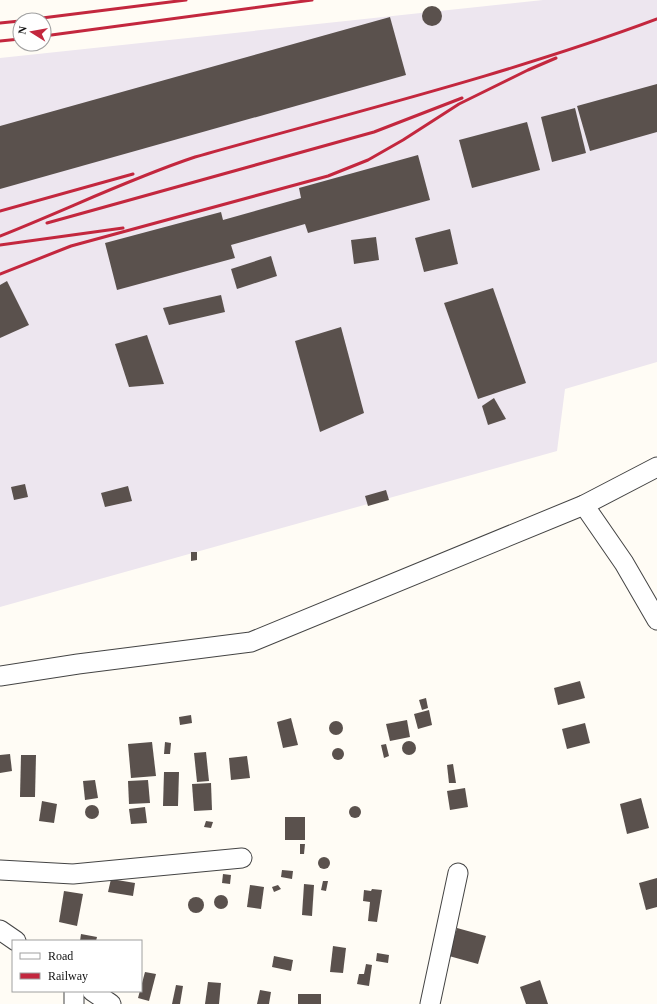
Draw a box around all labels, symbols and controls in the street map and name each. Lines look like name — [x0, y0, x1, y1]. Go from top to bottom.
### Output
north arrow — [12, 12, 52, 52]
text: N — [16, 25, 29, 35]
legend — [12, 940, 142, 992]
text: Road — [48, 949, 73, 963]
text: Railway — [48, 969, 88, 983]

